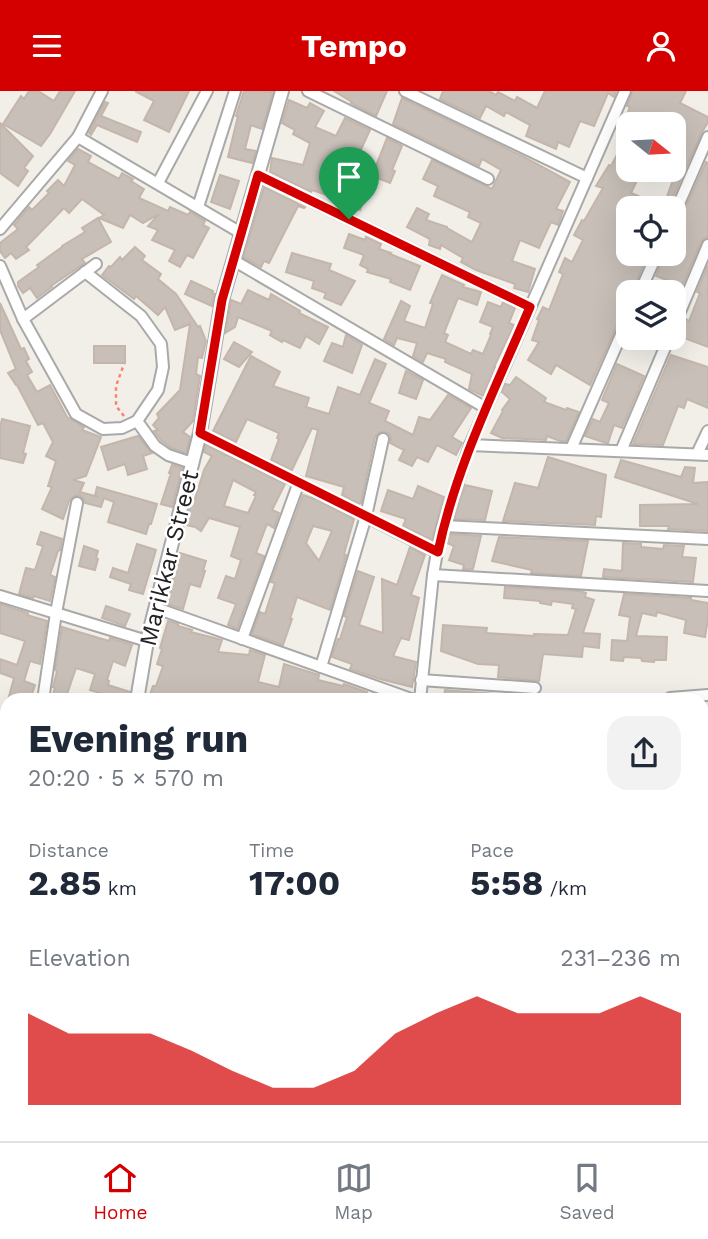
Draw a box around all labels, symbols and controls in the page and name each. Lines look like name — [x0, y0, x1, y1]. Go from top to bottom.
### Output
icon: menu — [28, 27, 66, 65]
text: Tempo — [301, 27, 407, 65]
icon: person — [642, 27, 680, 65]
north arrow — [616, 112, 686, 182]
map controls — [616, 112, 686, 350]
pin — [319, 147, 379, 219]
icon: arrive — [330, 158, 368, 196]
button: locate — [616, 196, 686, 266]
button: layers — [616, 280, 686, 350]
street label: Marikkar Street — [134, 467, 204, 649]
button: share — [607, 716, 681, 790]
text: Evening run — [28, 717, 248, 761]
text: 20:20 · 5 × 570 m — [28, 765, 224, 792]
text: Distance — [28, 839, 109, 862]
text: Time — [249, 839, 294, 862]
text: Pace — [470, 839, 514, 862]
text: 2.85 — [28, 862, 101, 904]
text: 17:00 — [249, 862, 340, 904]
text: 5:58 — [470, 862, 543, 904]
text: km — [101, 877, 137, 900]
text: /km — [543, 877, 587, 900]
text: Elevation — [28, 945, 131, 972]
text: 231–236 m — [560, 945, 681, 972]
tab: Home — [93, 1159, 148, 1224]
tab: Map — [334, 1159, 373, 1224]
tab: Saved — [559, 1159, 615, 1224]

